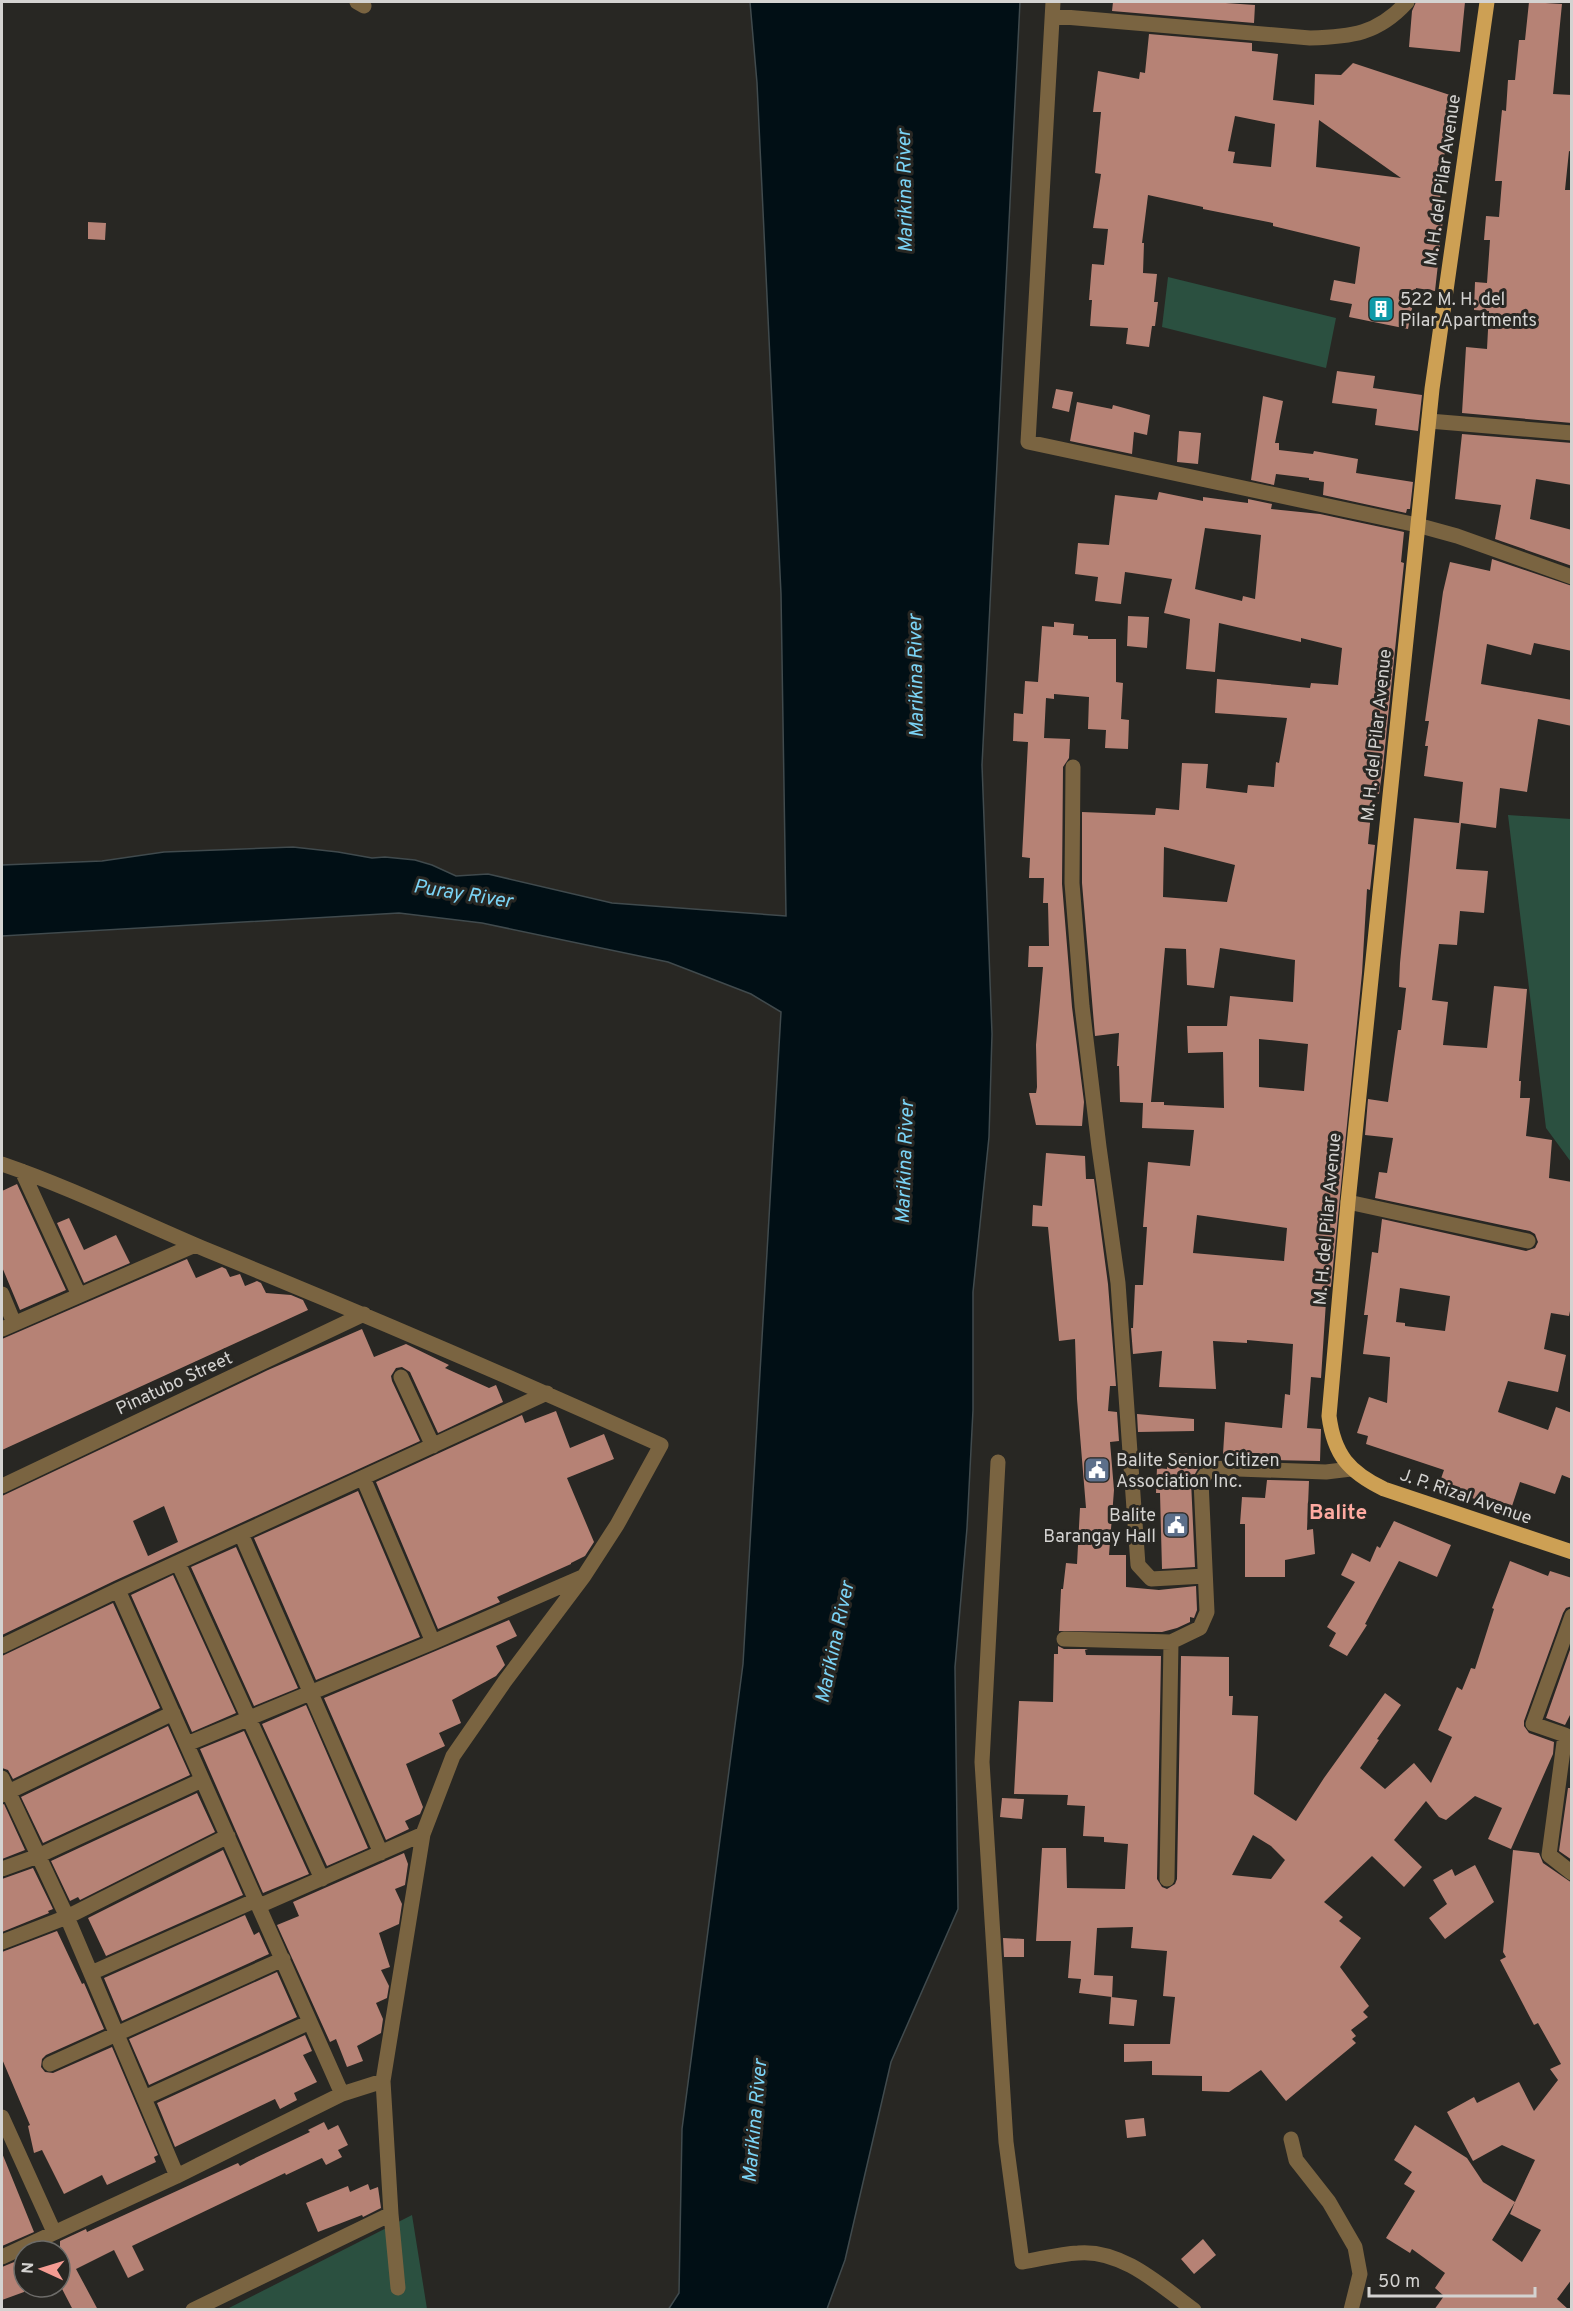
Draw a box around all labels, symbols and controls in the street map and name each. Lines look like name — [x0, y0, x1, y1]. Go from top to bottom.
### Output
street label: M. H. del Pilar Avenue — [1420, 93, 1467, 268]
water label: Marikina River — [892, 127, 920, 253]
place label: 522 M. H. del Pilar Apartments — [1400, 289, 1537, 333]
building icon: 522 M. H. del Pilar Apartments — [1366, 294, 1396, 324]
water label: Marikina River — [903, 612, 931, 738]
street label: M. H. del Pilar Avenue — [1357, 648, 1398, 822]
water label: Puray River — [411, 874, 515, 916]
water label: Marikina River — [891, 1098, 921, 1224]
street label: M. H. del Pilar Avenue — [1309, 1132, 1347, 1306]
street label: Pinatubo Street — [113, 1347, 237, 1421]
place label: Balite Senior Citizen Association Inc. — [1116, 1450, 1280, 1494]
public building icon: Balite Senior Citizen Association Inc. — [1082, 1455, 1112, 1485]
street label: J. P. Rizal Avenue — [1396, 1464, 1535, 1531]
district label: Balite — [1309, 1500, 1367, 1527]
place label: Balite Barangay Hall — [1043, 1505, 1156, 1549]
public building icon: Balite Barangay Hall — [1161, 1510, 1191, 1540]
water label: Marikina River — [810, 1578, 862, 1706]
water label: Marikina River — [738, 2057, 774, 2184]
north arrow — [12, 2239, 72, 2299]
scale bar — [1369, 2260, 1536, 2298]
text: N — [19, 2262, 39, 2275]
text: 50 m — [1378, 2271, 1420, 2294]

